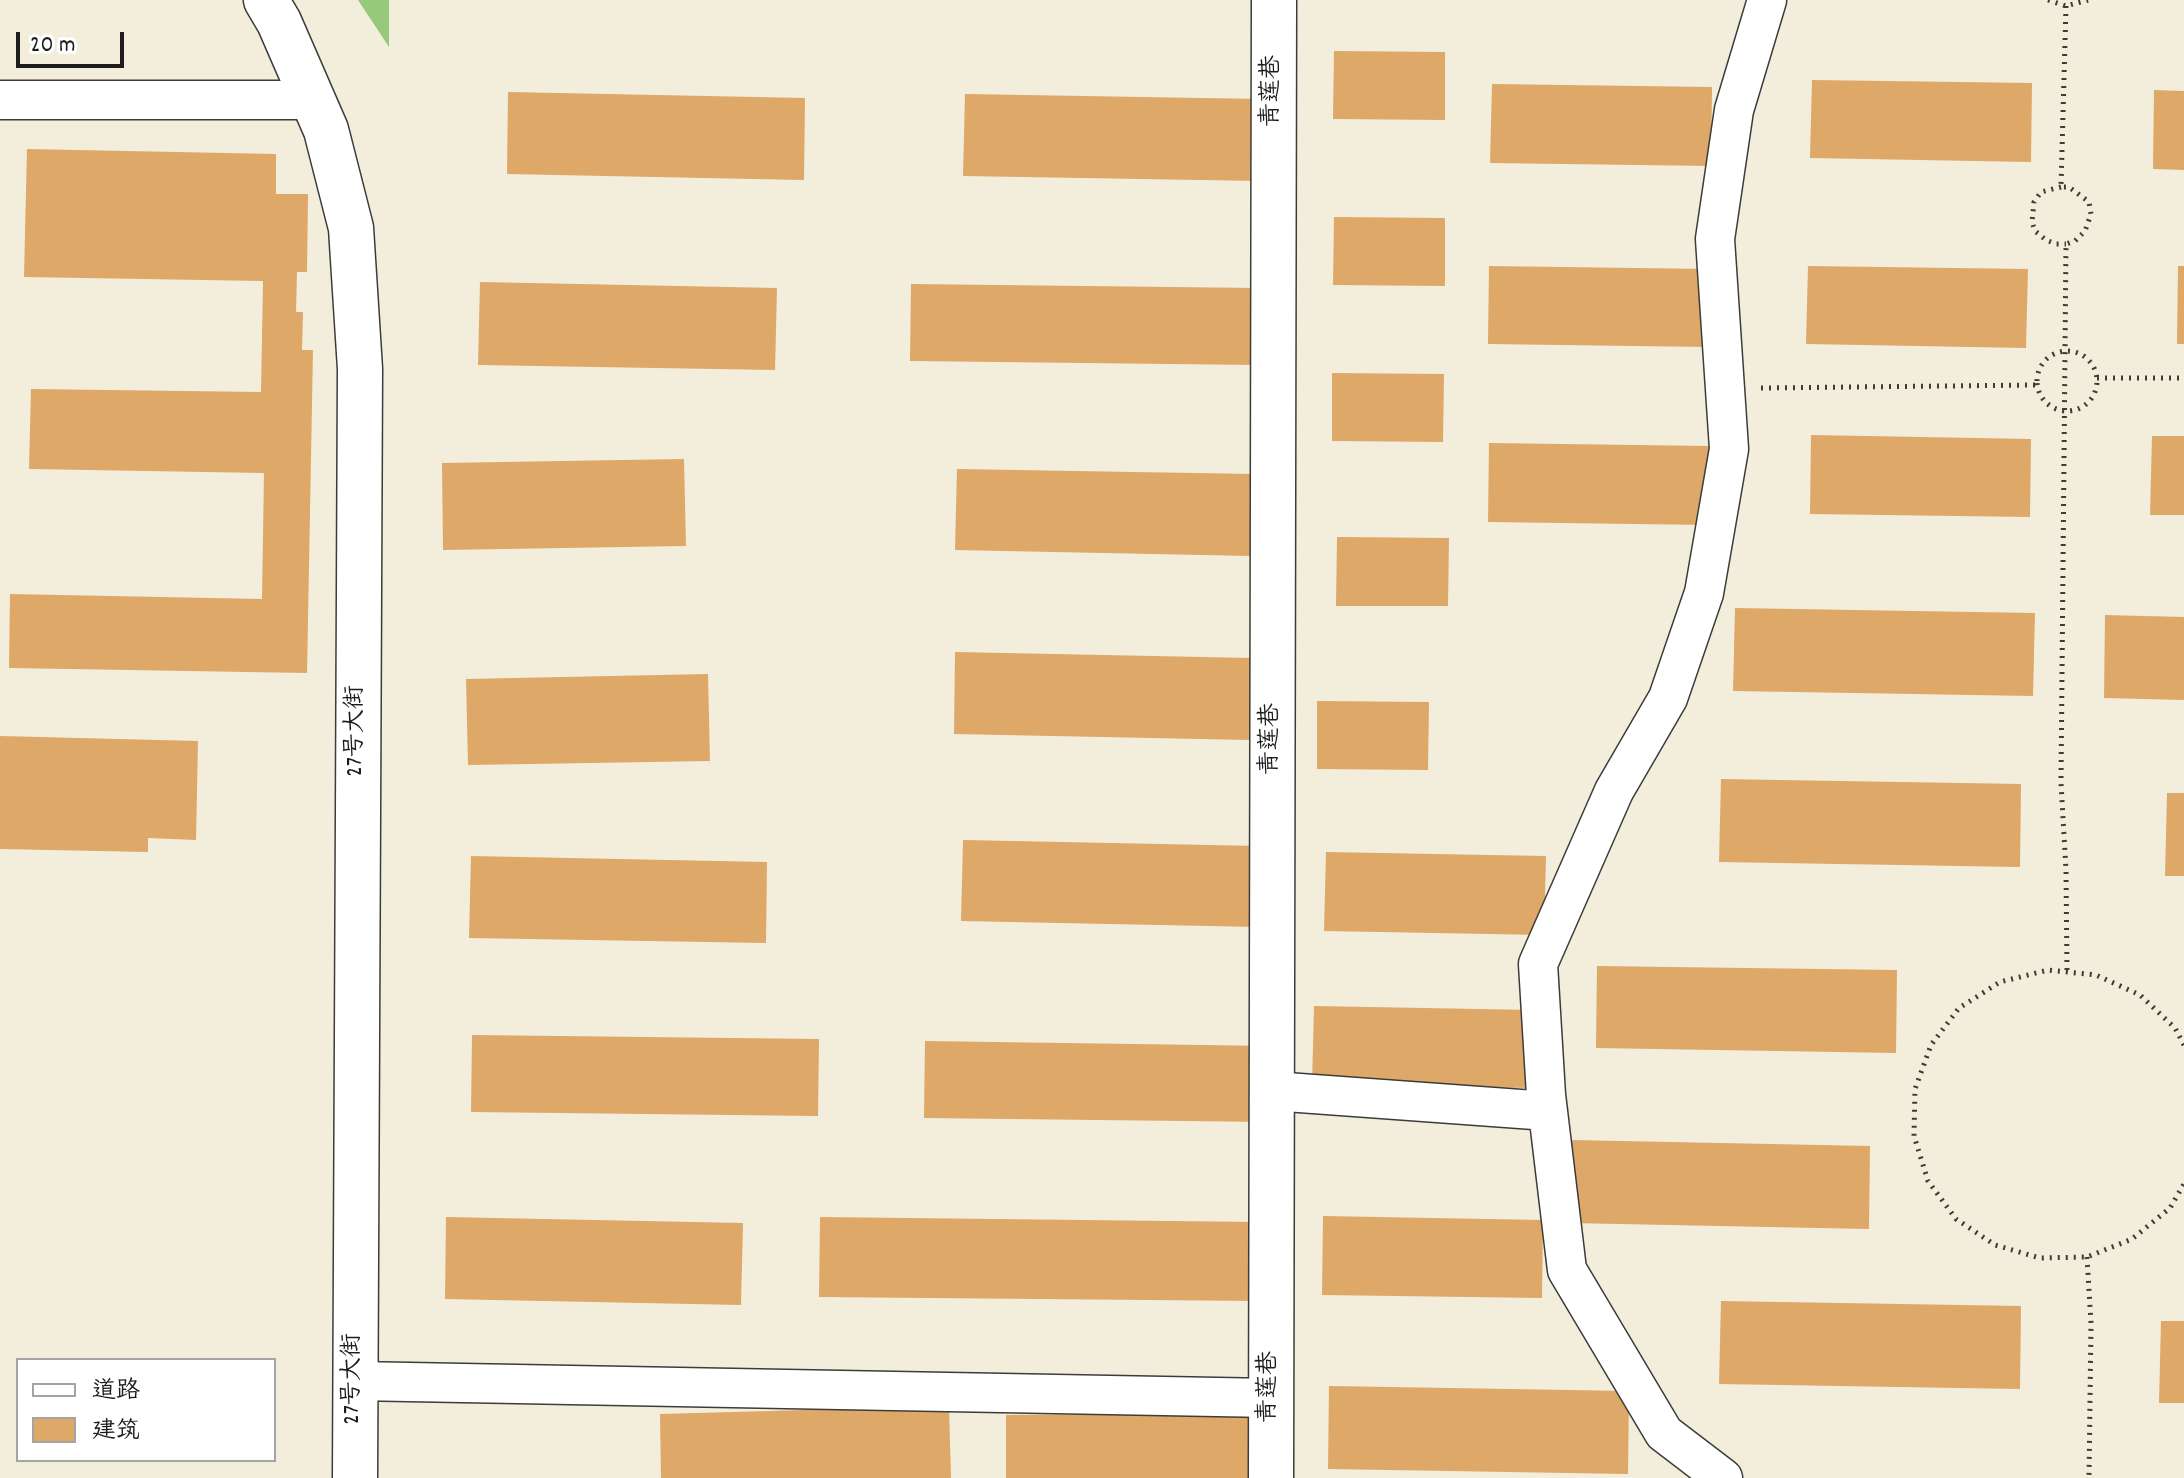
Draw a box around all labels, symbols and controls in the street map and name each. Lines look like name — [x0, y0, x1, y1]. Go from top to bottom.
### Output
scale bar — [20, 16, 128, 66]
text: 20 m — [30, 29, 76, 63]
street label: 青莲巷 — [1260, 55, 1288, 127]
street label: 27号大街 — [344, 685, 372, 777]
street label: 青莲巷 — [1259, 703, 1287, 775]
street label: 27号大街 — [341, 1333, 369, 1425]
street label: 青莲巷 — [1257, 1351, 1285, 1423]
legend — [16, 1358, 276, 1462]
text: 道路 — [92, 1375, 140, 1409]
text: 建筑 — [92, 1415, 140, 1449]

